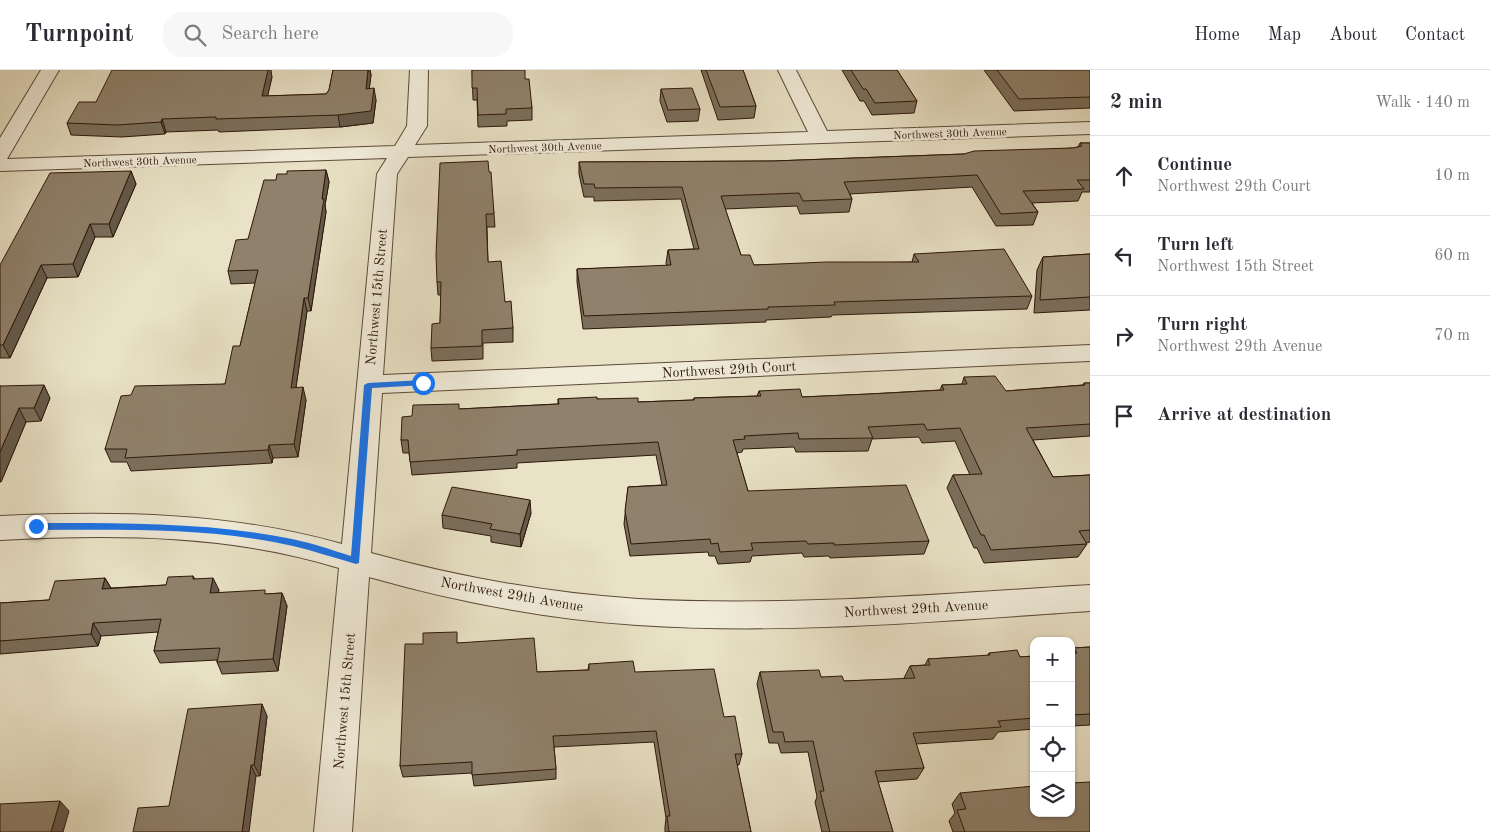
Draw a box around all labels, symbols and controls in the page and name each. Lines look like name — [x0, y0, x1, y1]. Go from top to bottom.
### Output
search box — [163, 12, 513, 57]
icon: search — [181, 21, 209, 49]
text: Turnpoint — [25, 23, 133, 47]
text: Search here — [221, 25, 319, 44]
text: Home — [1194, 26, 1240, 44]
text: Map — [1268, 26, 1301, 44]
text: About — [1329, 26, 1377, 44]
text: Contact — [1405, 26, 1465, 44]
text: 2 min — [1110, 92, 1163, 113]
text: Walk · 140 m — [1375, 95, 1470, 111]
street label: Northwest 30th Avenue — [893, 127, 1007, 142]
street label: Northwest 30th Avenue — [488, 141, 602, 156]
street label: Northwest 30th Avenue — [83, 155, 197, 170]
text: Continue — [1157, 156, 1232, 175]
icon: ahead — [1110, 162, 1138, 190]
text: 10 m — [1434, 168, 1470, 184]
text: Northwest 29th Court — [1157, 179, 1311, 195]
street label: Northwest 15th Street — [364, 228, 390, 366]
text: Turn left — [1157, 236, 1234, 255]
icon: left — [1110, 242, 1138, 270]
text: 60 m — [1434, 248, 1470, 264]
text: Northwest 15th Street — [1157, 259, 1314, 275]
text: Turn right — [1157, 316, 1247, 335]
icon: right — [1110, 322, 1138, 350]
text: 70 m — [1434, 328, 1470, 344]
text: Northwest 29th Avenue — [1157, 339, 1322, 355]
street label: Northwest 29th Court — [661, 359, 797, 381]
route start — [412, 372, 435, 395]
icon: arrive — [1110, 402, 1138, 430]
text: Arrive at destination — [1157, 406, 1331, 425]
route end — [25, 515, 48, 538]
street label: Northwest 29th Avenue — [439, 576, 584, 614]
street label: Northwest 29th Avenue — [843, 598, 989, 620]
street label: Northwest 15th Street — [332, 632, 358, 770]
map controls — [1030, 637, 1075, 817]
button: + — [1030, 637, 1075, 682]
button: − — [1030, 682, 1075, 727]
button: locate — [1030, 727, 1075, 772]
button: layers — [1030, 772, 1075, 817]

